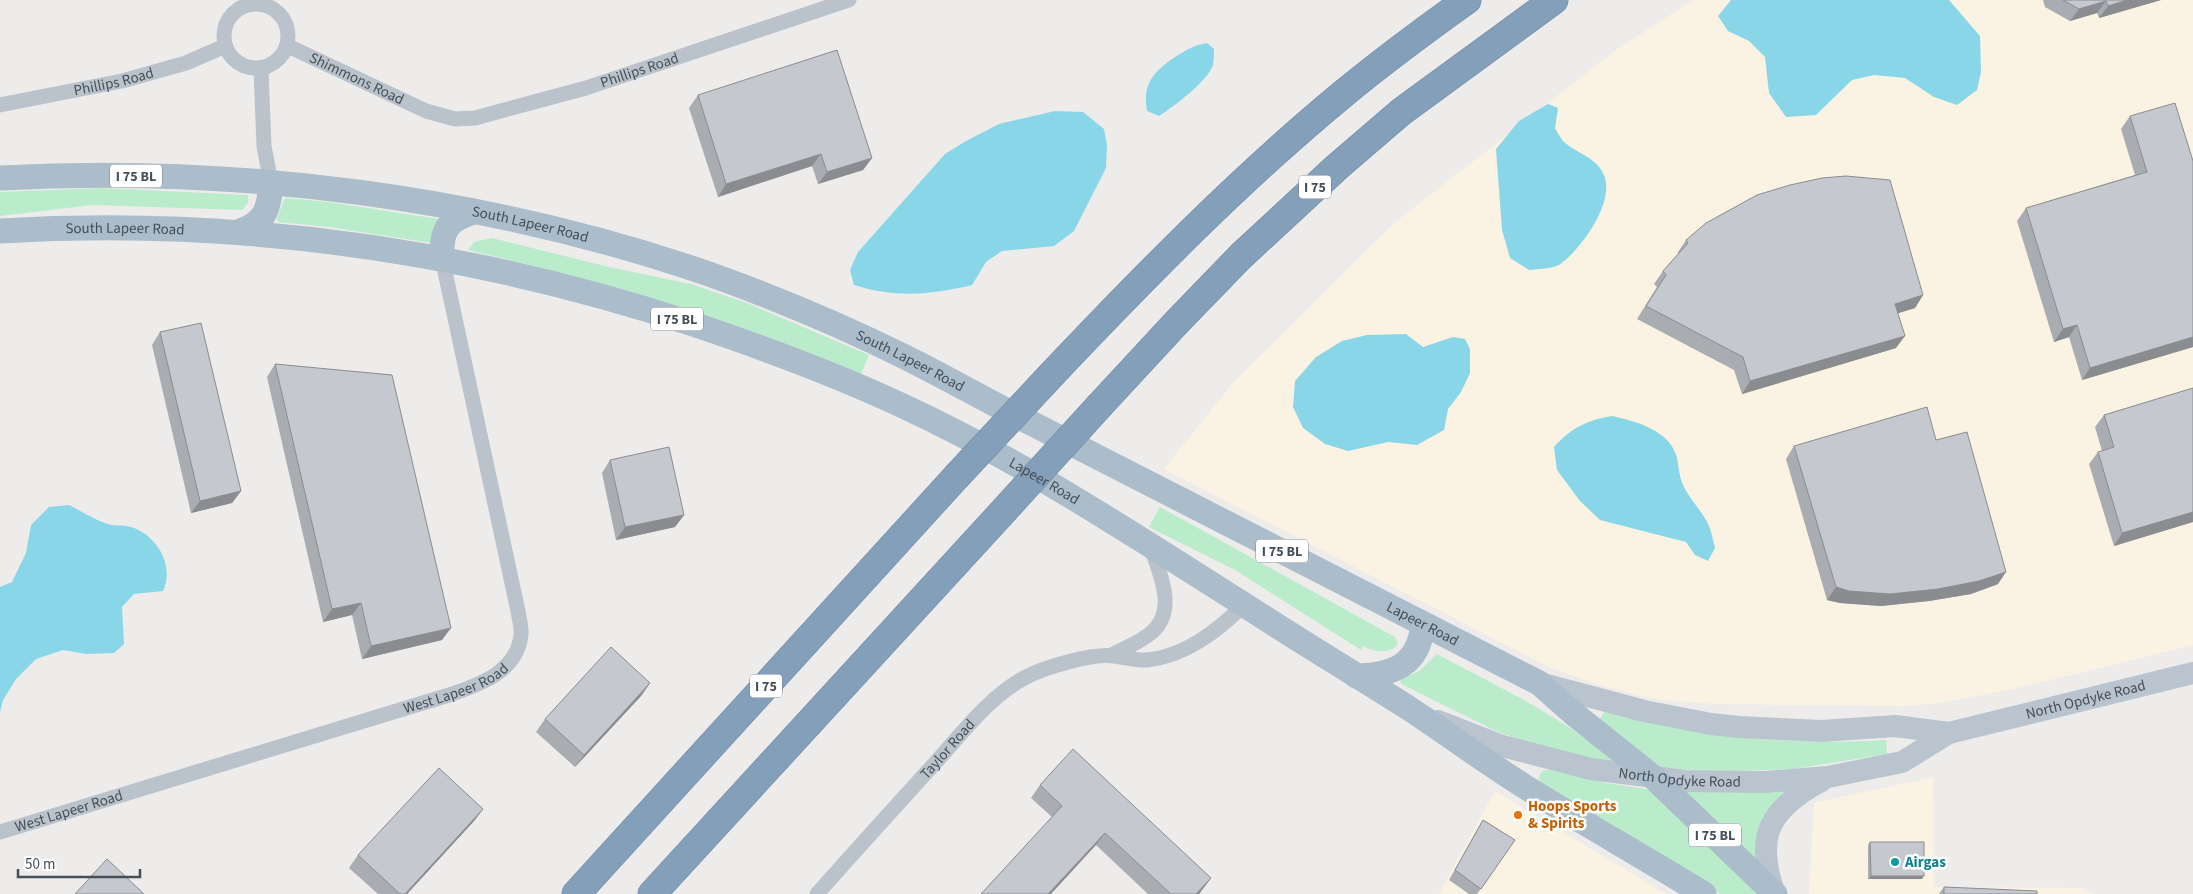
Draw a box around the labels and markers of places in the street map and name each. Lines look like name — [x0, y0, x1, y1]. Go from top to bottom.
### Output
place label: Hoops Sports & Spirits — [1528, 796, 1617, 834]
marker: Hoops Sports & Spirits — [1512, 809, 1524, 821]
place label: Airgas — [1904, 852, 1946, 873]
marker: Airgas — [1889, 856, 1901, 868]

